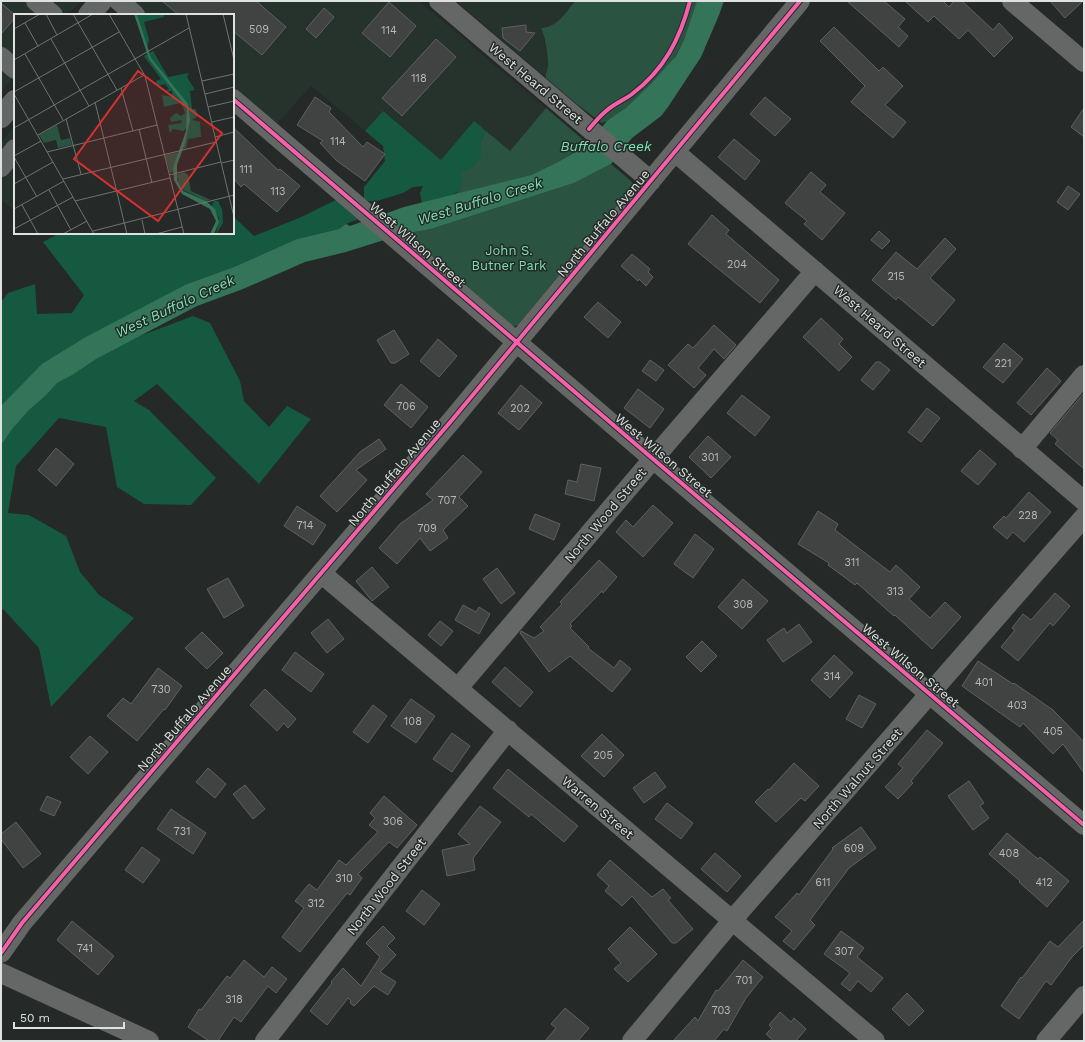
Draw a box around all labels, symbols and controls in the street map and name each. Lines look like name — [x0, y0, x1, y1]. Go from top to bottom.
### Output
inset map — [14, 14, 234, 234]
house number: 509 — [249, 23, 269, 36]
house number: 114 — [381, 24, 397, 37]
street label: West Heard Street — [486, 40, 586, 127]
house number: 118 — [411, 72, 427, 85]
house number: 114 — [330, 135, 346, 148]
water label: Buffalo Creek — [560, 138, 652, 154]
house number: 111 — [240, 163, 252, 176]
street label: North Buffalo Avenue — [554, 167, 653, 280]
water label: West Buffalo Creek — [416, 174, 545, 228]
house number: 113 — [271, 185, 286, 198]
street label: West Wilson Street — [367, 199, 469, 290]
park label: John S. Butner Park — [472, 243, 547, 273]
house number: 204 — [727, 258, 747, 271]
house number: 215 — [887, 270, 905, 283]
water label: West Buffalo Creek — [113, 271, 237, 341]
street label: West Heard Street — [830, 282, 929, 371]
house number: 221 — [994, 357, 1012, 370]
house number: 706 — [396, 400, 416, 413]
house number: 202 — [510, 402, 530, 415]
street label: West Wilson Street — [612, 410, 716, 501]
street label: North Buffalo Avenue — [345, 416, 444, 529]
house number: 301 — [701, 451, 719, 464]
street label: North Wood Street — [561, 464, 650, 566]
house number: 707 — [438, 494, 456, 507]
house number: 228 — [1018, 509, 1038, 522]
house number: 714 — [296, 519, 314, 532]
house number: 709 — [417, 522, 437, 535]
house number: 311 — [845, 556, 860, 569]
house number: 313 — [886, 585, 904, 598]
house number: 308 — [733, 598, 753, 611]
street label: West Wilson Street — [859, 620, 963, 711]
street label: North Buffalo Avenue — [134, 662, 234, 774]
house number: 314 — [823, 670, 841, 683]
house number: 401 — [975, 676, 993, 689]
house number: 730 — [151, 683, 171, 696]
house number: 403 — [1007, 699, 1027, 712]
house number: 108 — [404, 715, 422, 728]
street label: North Walnut Street — [810, 725, 905, 832]
house number: 405 — [1043, 725, 1063, 738]
house number: 205 — [593, 749, 613, 762]
street label: Warren Street — [559, 773, 637, 842]
house number: 306 — [383, 815, 403, 828]
house number: 731 — [174, 825, 190, 838]
street label: North Wood Street — [344, 834, 429, 938]
house number: 609 — [844, 842, 864, 855]
house number: 408 — [999, 847, 1019, 860]
house number: 310 — [335, 872, 353, 885]
house number: 611 — [815, 876, 831, 889]
house number: 412 — [1035, 876, 1053, 889]
house number: 312 — [307, 897, 325, 910]
house number: 741 — [77, 942, 93, 955]
house number: 307 — [834, 945, 854, 958]
house number: 701 — [735, 974, 753, 987]
house number: 318 — [225, 993, 243, 1006]
scale bar — [14, 1004, 124, 1030]
house number: 703 — [712, 1004, 731, 1017]
text: 50 m — [20, 1011, 50, 1025]

